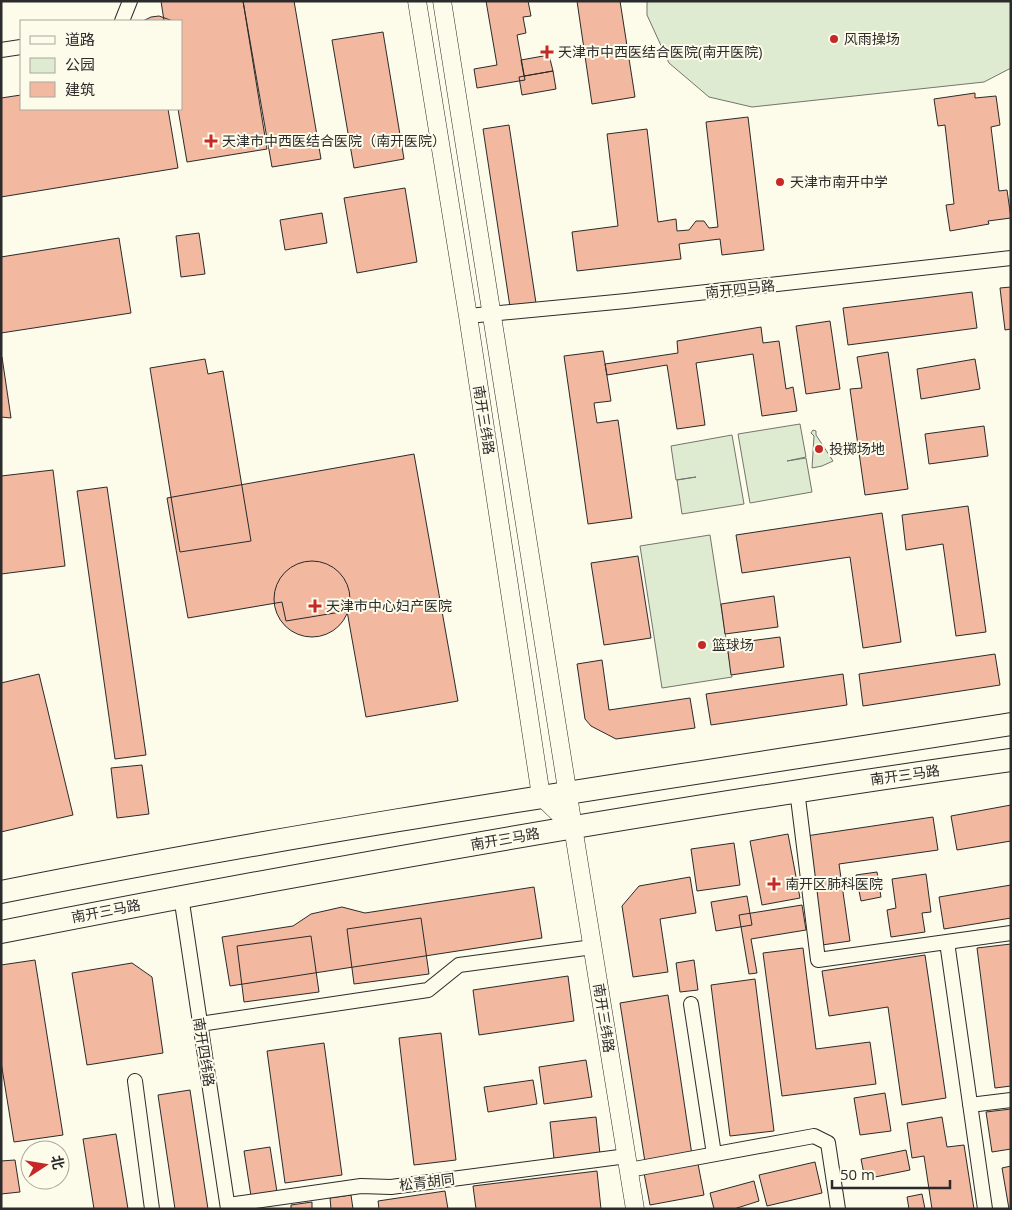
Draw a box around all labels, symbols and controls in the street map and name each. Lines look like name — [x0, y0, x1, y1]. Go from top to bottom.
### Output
legend — [20, 20, 182, 110]
text: 道路 — [65, 29, 95, 49]
place label: 风雨操场 — [844, 29, 900, 48]
marker: 风雨操场 — [828, 33, 840, 45]
place label: 天津市中西医结合医院(南开医院) — [558, 42, 762, 61]
marker: 天津市中西医结合医院(南开医院) — [540, 45, 554, 59]
text: 公园 — [65, 54, 95, 74]
text: 建筑 — [65, 79, 95, 99]
place label: 天津市中西医结合医院（南开医院） — [222, 131, 446, 150]
marker: 天津市中西医结合医院（南开医院） — [204, 134, 218, 148]
place label: 天津市南开中学 — [790, 172, 888, 191]
marker: 天津市南开中学 — [774, 176, 786, 188]
street label: 南开四马路 — [704, 275, 776, 302]
street label: 南开三纬路 — [470, 384, 499, 456]
place label: 投掷场地 — [829, 439, 885, 458]
marker: 投掷场地 — [813, 443, 825, 455]
place label: 天津市中心妇产医院 — [326, 596, 452, 615]
marker: 天津市中心妇产医院 — [308, 599, 322, 613]
place label: 篮球场 — [712, 635, 754, 654]
marker: 篮球场 — [696, 639, 708, 651]
street label: 南开三马路 — [869, 760, 941, 789]
street label: 南开三马路 — [469, 823, 541, 854]
place label: 南开区肺科医院 — [785, 874, 883, 893]
marker: 南开区肺科医院 — [767, 877, 781, 891]
street label: 南开三马路 — [70, 895, 142, 927]
street label: 南开三纬路 — [590, 982, 619, 1054]
street label: 南开四纬路 — [190, 1016, 219, 1088]
north arrow — [20, 1140, 70, 1190]
text: 北 — [47, 1153, 69, 1171]
scale bar — [832, 1158, 950, 1190]
text: 50 m — [840, 1164, 875, 1184]
street label: 松青胡同 — [398, 1169, 456, 1194]

